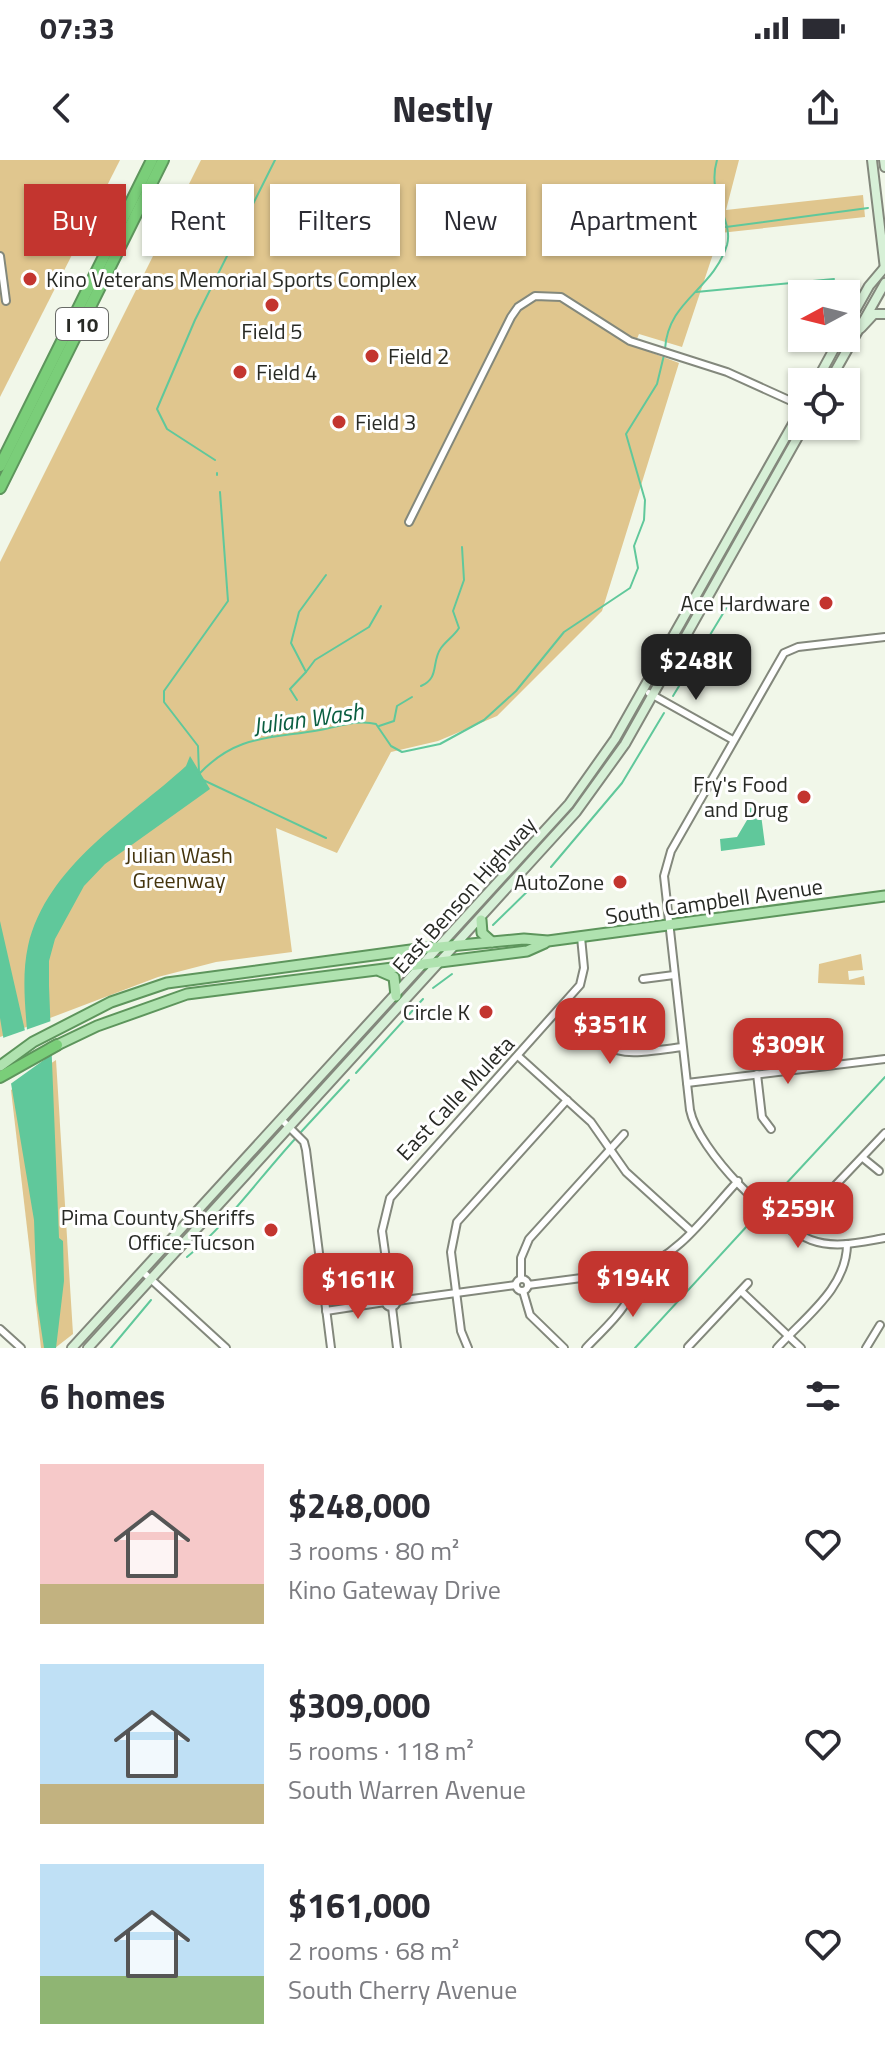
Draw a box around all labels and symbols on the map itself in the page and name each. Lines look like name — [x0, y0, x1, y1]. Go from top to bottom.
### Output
place label: Kino Veterans Memorial Sports Complex — [46, 262, 417, 296]
marker: Kino Veterans Memorial Sports Complex — [21, 270, 39, 288]
north arrow — [788, 280, 860, 352]
marker: Field 5 — [263, 296, 281, 314]
road number: I 10 — [56, 308, 108, 340]
place label: Field 5 — [241, 314, 303, 348]
place label: Field 2 — [388, 339, 449, 373]
marker: Field 2 — [363, 347, 381, 365]
place label: Field 4 — [256, 355, 317, 389]
marker: Field 4 — [231, 363, 249, 381]
place label: Field 3 — [355, 405, 416, 439]
marker: Field 3 — [330, 413, 348, 431]
place label: Ace Hardware — [681, 586, 810, 620]
marker: Ace Hardware — [817, 594, 835, 612]
pin: $248K — [640, 634, 752, 702]
water label: Julian Wash — [250, 692, 367, 744]
place label: Fry's Food and Drug — [693, 767, 788, 826]
marker: Fry's Food and Drug — [795, 788, 813, 806]
street label: East Benson Highway — [384, 808, 544, 981]
park label: Julian Wash Greenway — [125, 838, 233, 897]
place label: AutoZone — [514, 865, 604, 899]
street label: South Campbell Avenue — [603, 869, 825, 933]
marker: AutoZone — [611, 873, 629, 891]
place label: Circle K — [403, 995, 470, 1029]
pin: $351K — [554, 998, 666, 1066]
marker: Circle K — [477, 1003, 495, 1021]
pin: $309K — [732, 1018, 844, 1086]
street label: East Calle Muleta — [388, 1028, 522, 1168]
pin: $259K — [742, 1182, 854, 1250]
place label: Pima County Sheriffs Office-Tucson — [61, 1200, 255, 1259]
marker: Pima County Sheriffs Office-Tucson — [262, 1221, 280, 1239]
pin: $194K — [577, 1251, 689, 1319]
pin: $161K — [302, 1253, 414, 1321]

